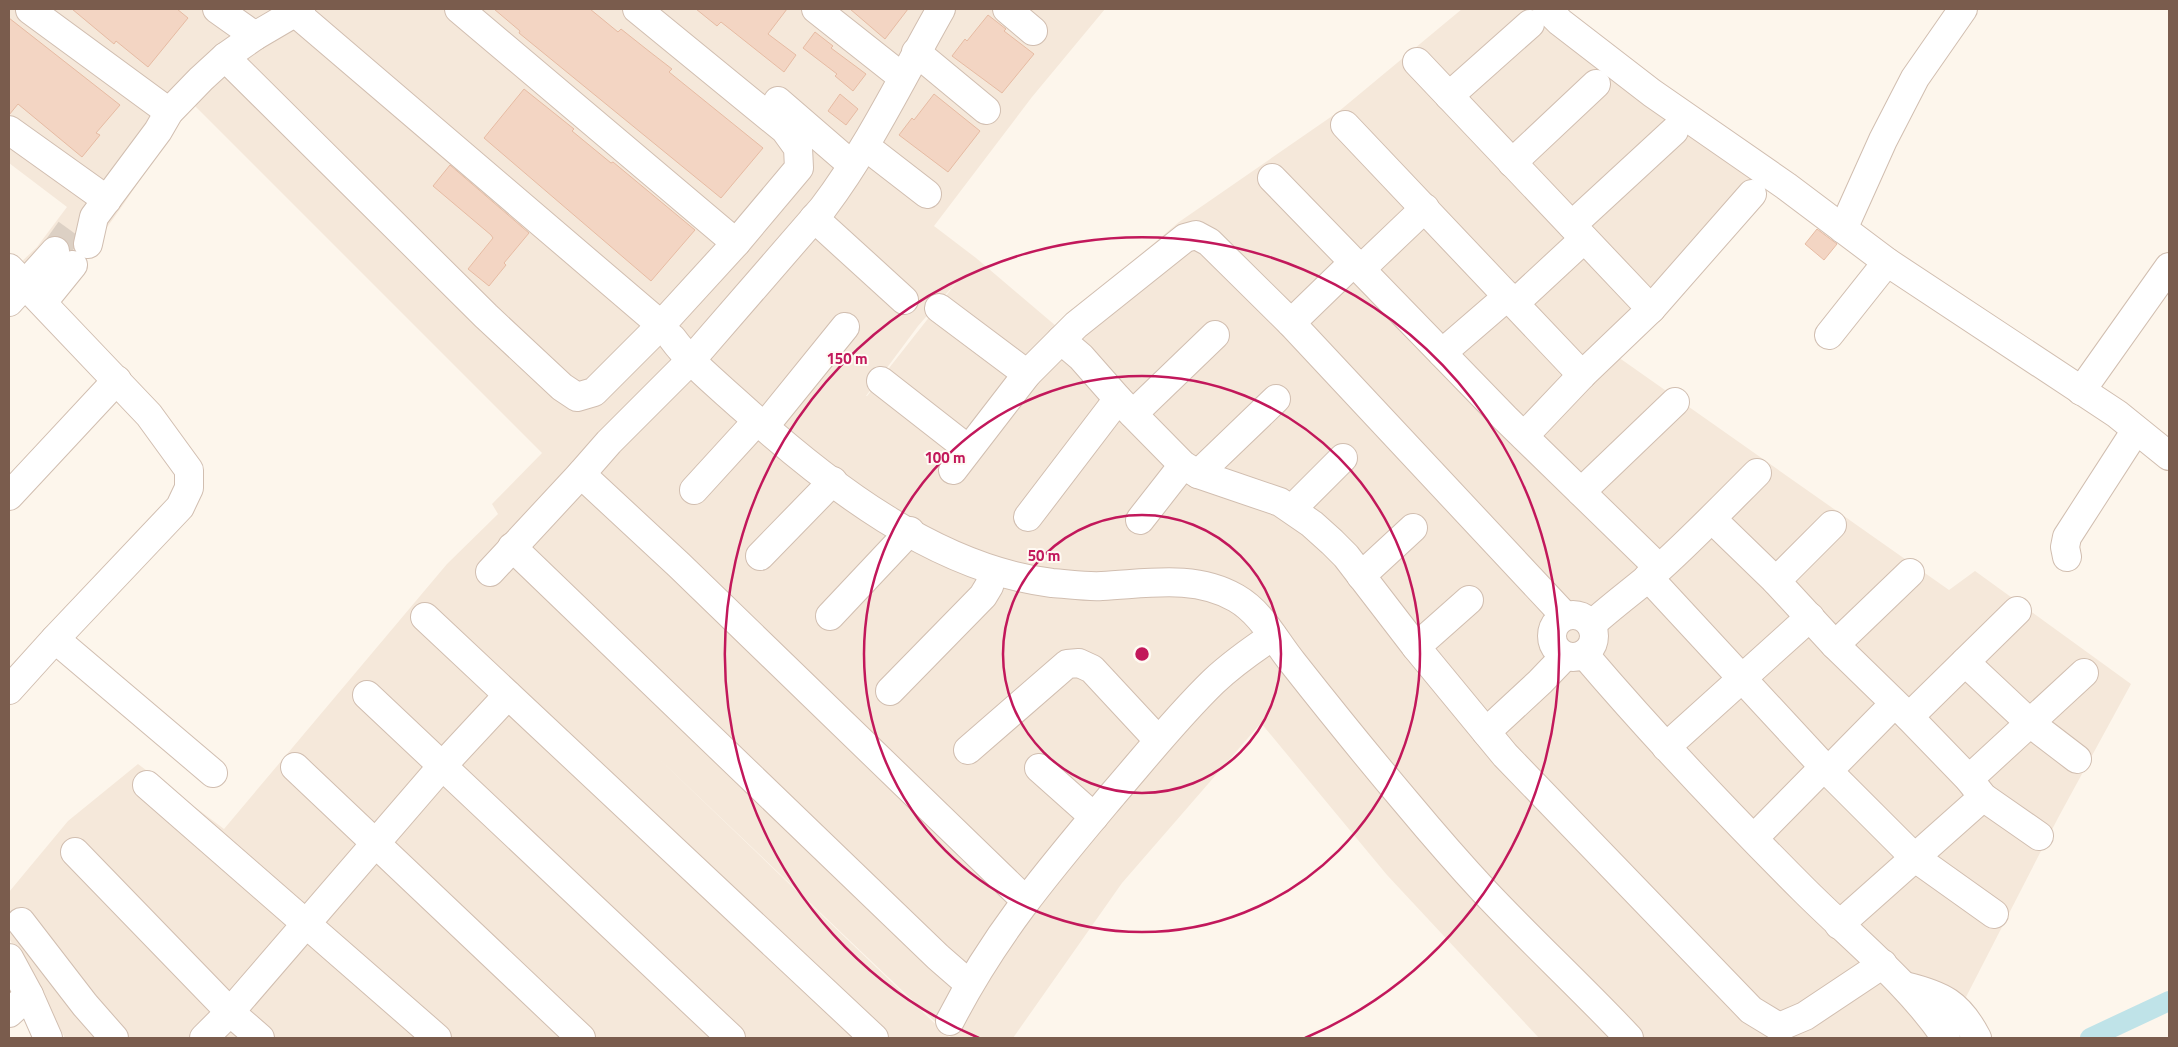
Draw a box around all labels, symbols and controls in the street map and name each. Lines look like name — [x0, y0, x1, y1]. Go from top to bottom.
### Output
text: 150 m — [826, 347, 868, 370]
text: 100 m — [924, 446, 966, 469]
text: 50 m — [1028, 544, 1060, 567]
centre of rings — [1133, 645, 1151, 663]

